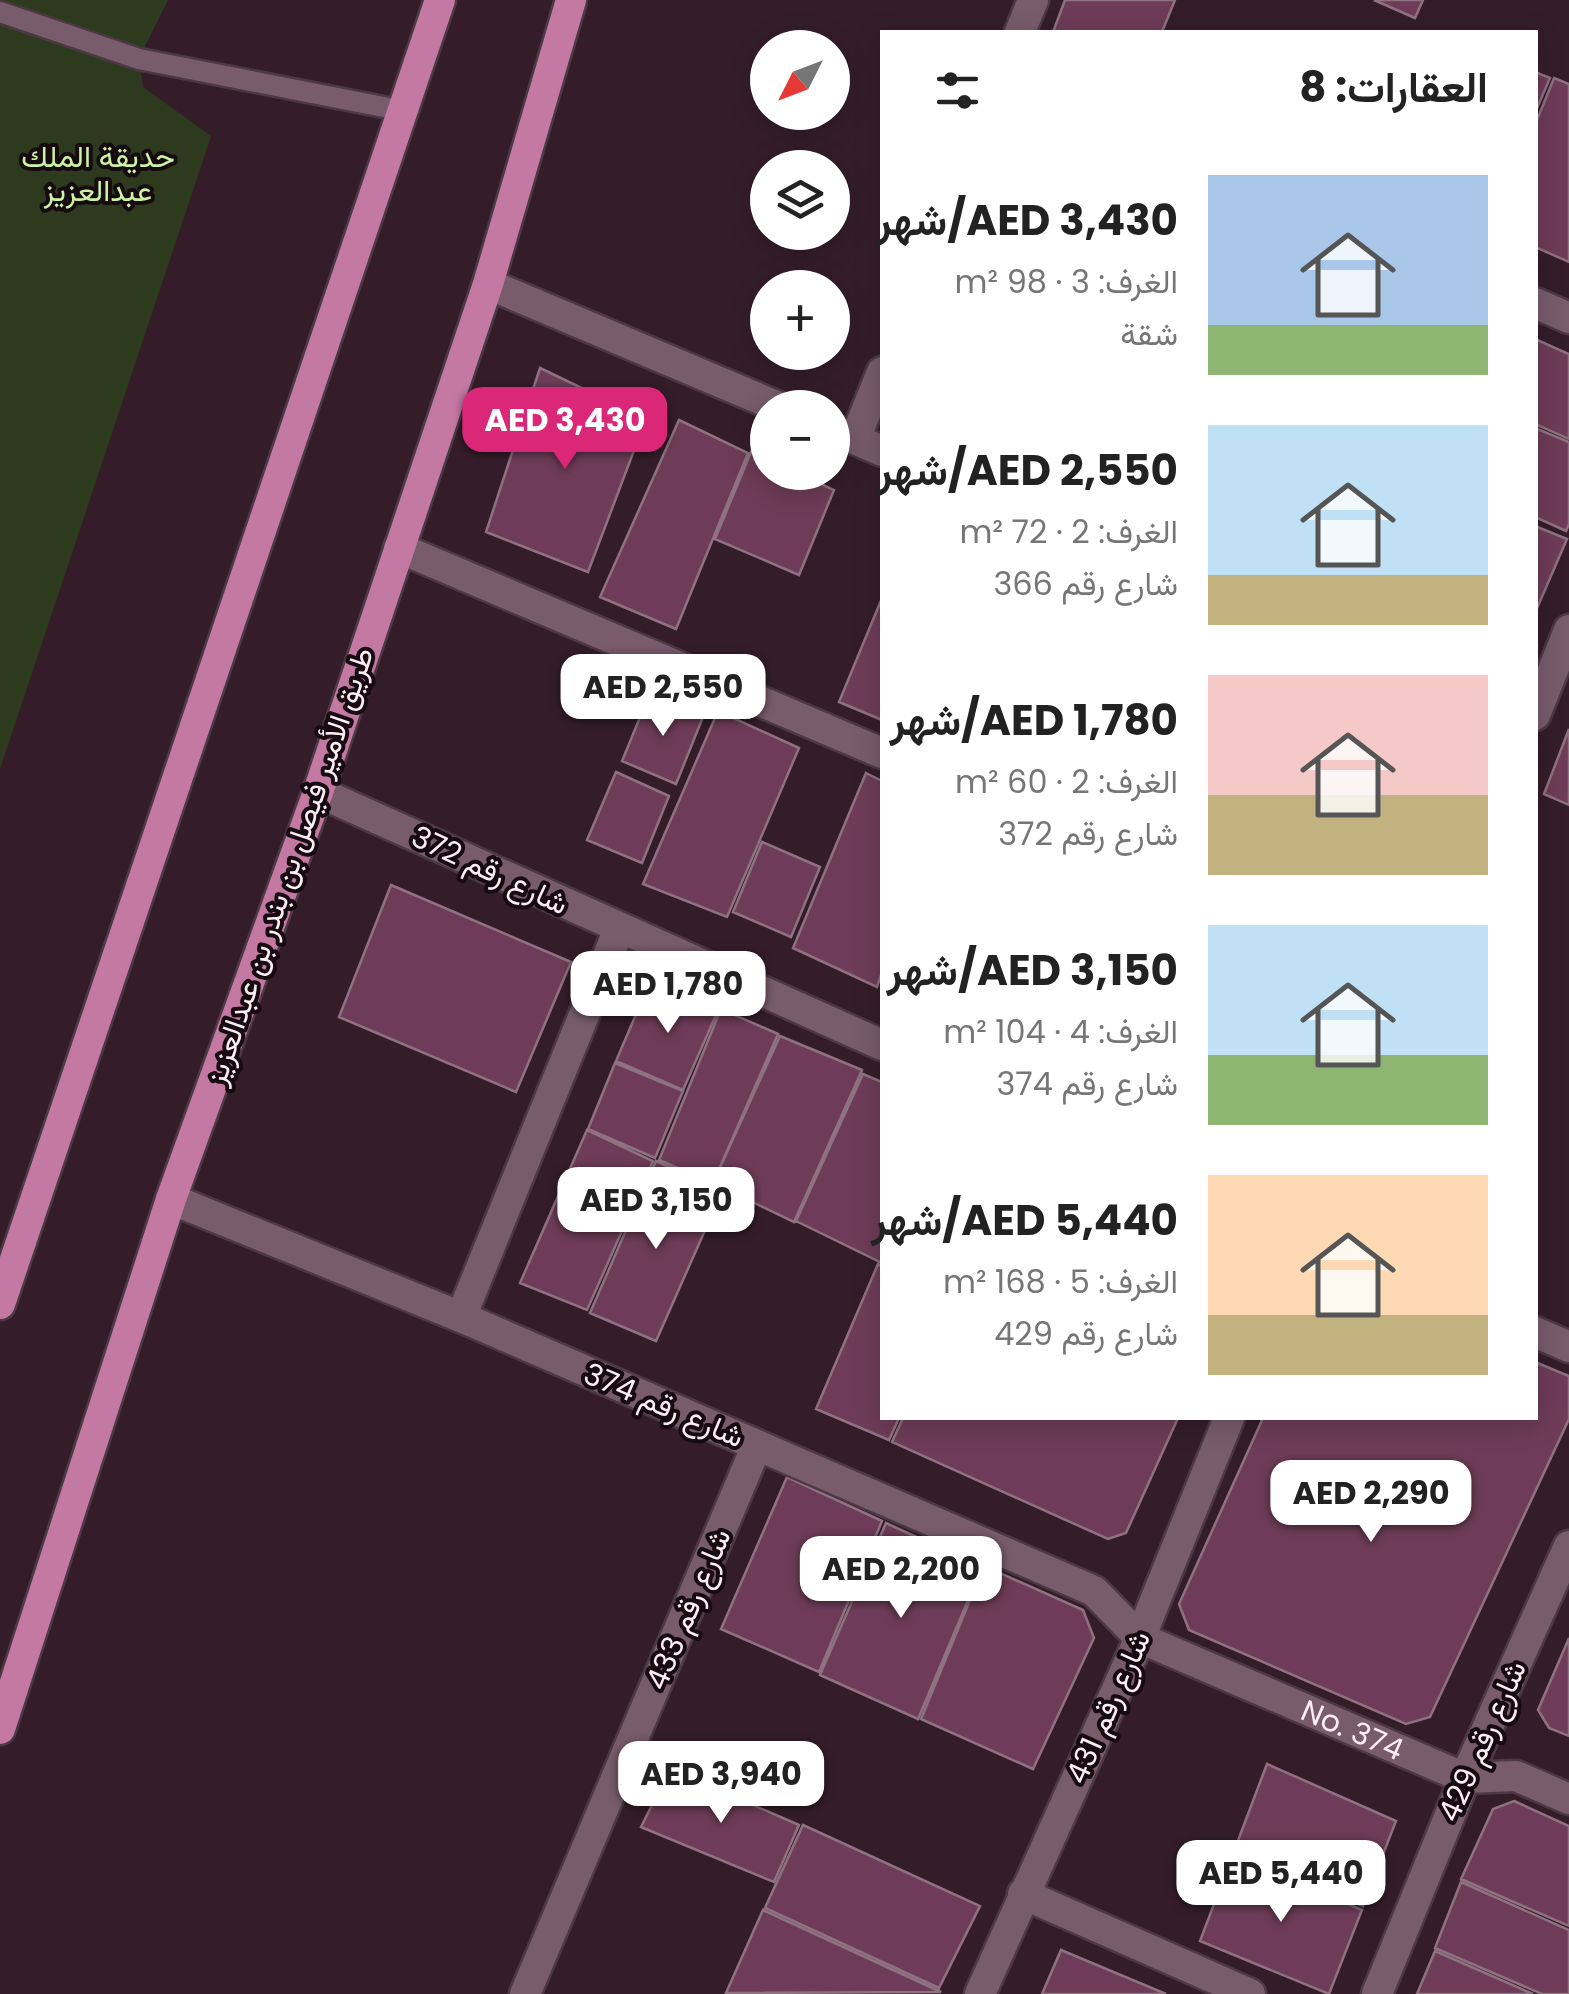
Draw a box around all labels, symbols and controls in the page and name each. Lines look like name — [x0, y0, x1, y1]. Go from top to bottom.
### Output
north arrow — [750, 30, 850, 130]
map controls — [750, 30, 850, 490]
text: العقارات: 8 — [1299, 58, 1488, 117]
icon: filters — [930, 63, 985, 118]
park label: حديقة الملك عبدالعزيز — [21, 135, 175, 212]
button: layers — [750, 150, 850, 250]
text: AED 3,430/شهر — [876, 191, 1178, 250]
icon: home — [1288, 215, 1408, 335]
text: الغرف: 3 · 98 m² — [955, 259, 1178, 304]
button: + — [750, 270, 850, 370]
text: شقة — [1120, 311, 1178, 356]
pin: AED 3,430 — [451, 387, 679, 472]
button: − — [750, 390, 850, 490]
text: AED 3,430 — [484, 397, 646, 442]
text: AED 2,550/شهر — [877, 441, 1178, 500]
icon: home — [1288, 465, 1408, 585]
text: الغرف: 2 · 72 m² — [960, 509, 1178, 554]
text: شارع رقم 366 — [993, 561, 1178, 606]
street label: طريق الأمير فيصل بن بندر بن عبدالعزيز — [193, 641, 384, 1091]
pin: AED 2,550 — [549, 654, 777, 739]
text: AED 2,550 — [583, 664, 743, 709]
text: AED 1,780/شهر — [890, 691, 1178, 750]
icon: home — [1288, 715, 1408, 835]
text: الغرف: 2 · 60 m² — [955, 759, 1178, 804]
text: شارع رقم 372 — [998, 811, 1178, 856]
street label: شارع رقم 372 — [405, 815, 575, 925]
text: AED 3,150/شهر — [887, 941, 1178, 1000]
pin: AED 1,780 — [554, 951, 782, 1036]
text: AED 1,780 — [593, 961, 743, 1006]
icon: home — [1288, 965, 1408, 1085]
text: الغرف: 4 · 104 m² — [943, 1009, 1178, 1054]
text: شارع رقم 374 — [996, 1061, 1178, 1106]
pin: AED 3,150 — [542, 1167, 770, 1252]
text: AED 3,150 — [579, 1177, 733, 1222]
text: AED 5,440/شهر — [871, 1191, 1178, 1250]
icon: home — [1288, 1215, 1408, 1335]
text: الغرف: 5 · 168 m² — [943, 1259, 1178, 1304]
text: شارع رقم 429 — [994, 1311, 1178, 1356]
street label: شارع رقم 374 — [577, 1352, 751, 1458]
pin: AED 2,290 — [1257, 1460, 1485, 1545]
text: AED 2,290 — [1292, 1470, 1450, 1515]
street label: شارع رقم 433 — [635, 1522, 741, 1696]
pin: AED 2,200 — [787, 1536, 1015, 1621]
text: AED 2,200 — [822, 1546, 980, 1591]
street label: شارع رقم 431 — [1055, 1624, 1161, 1790]
street label: شارع رقم 429 — [1427, 1654, 1537, 1828]
street label: No. 374 — [1295, 1689, 1410, 1771]
pin: AED 3,940 — [607, 1741, 835, 1826]
text: AED 3,940 — [640, 1751, 802, 1796]
pin: AED 5,440 — [1167, 1840, 1395, 1925]
text: AED 5,440 — [1198, 1850, 1364, 1895]

